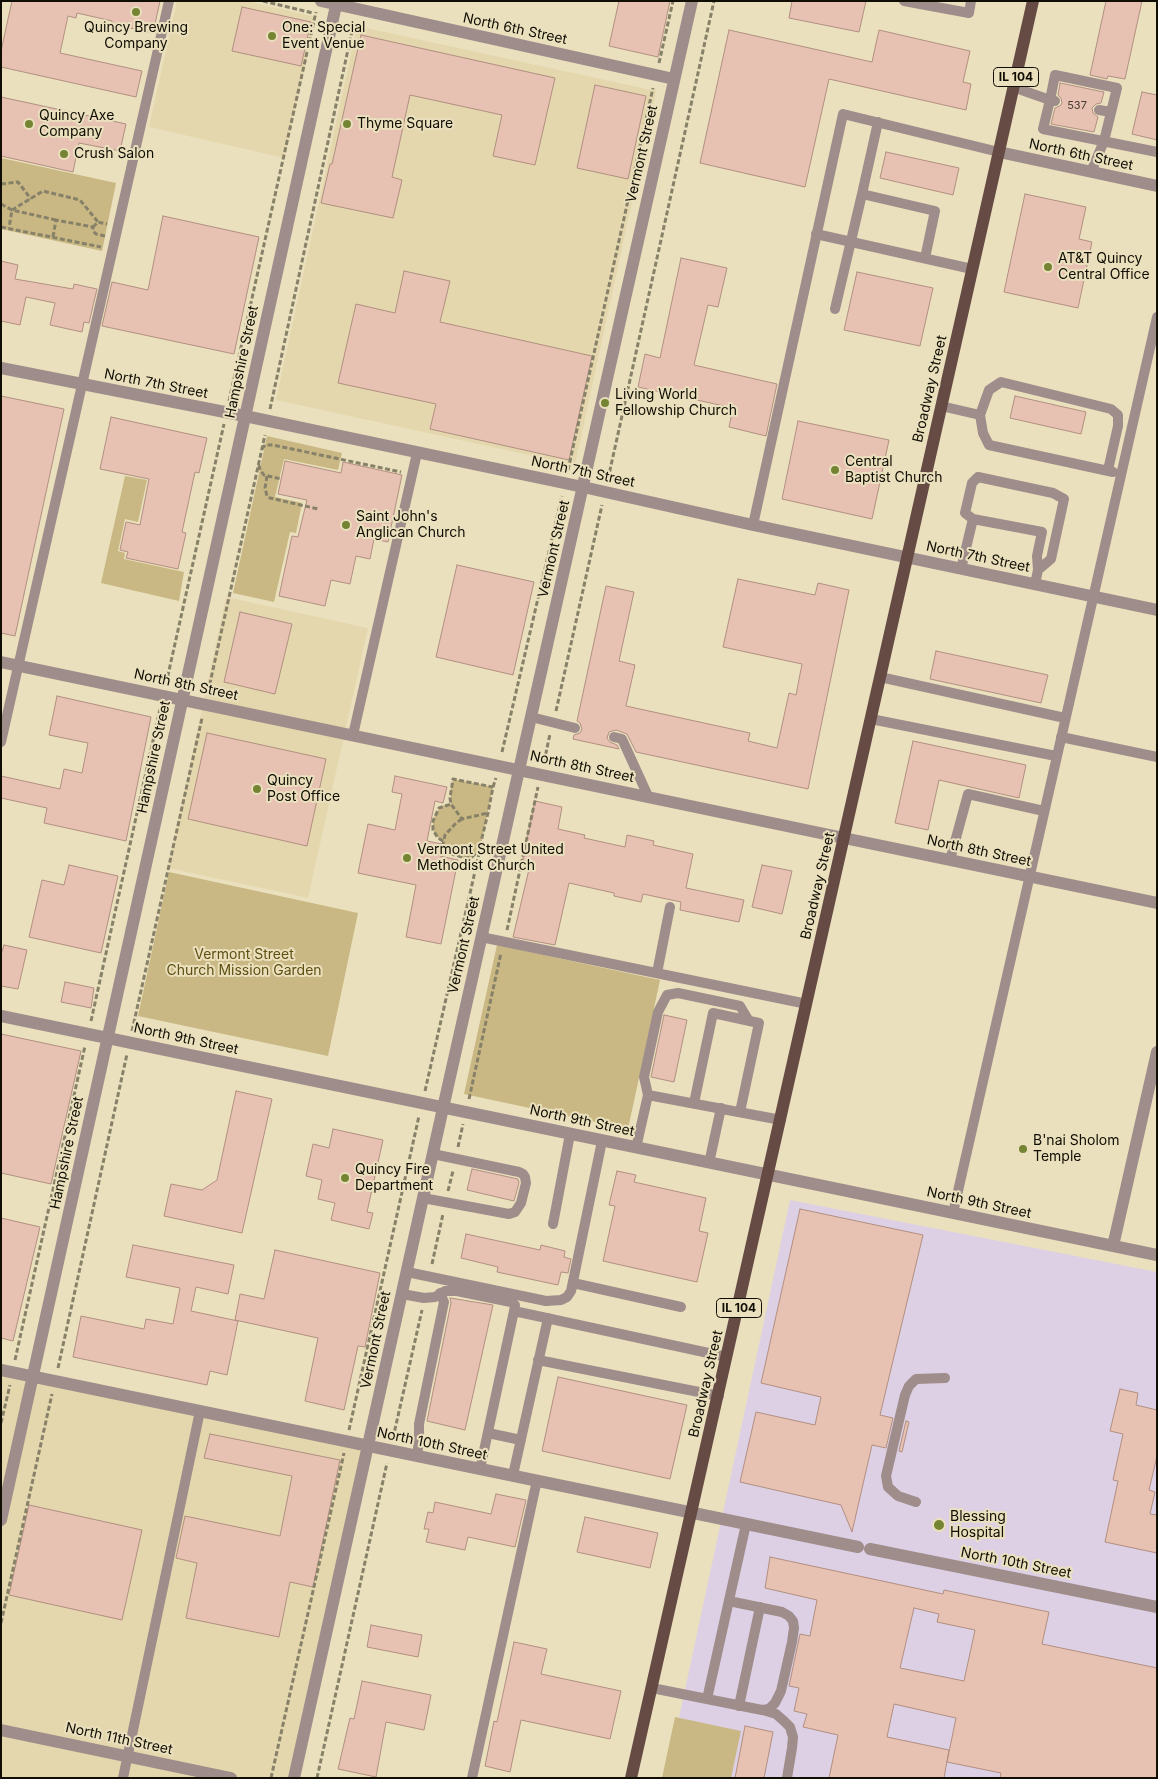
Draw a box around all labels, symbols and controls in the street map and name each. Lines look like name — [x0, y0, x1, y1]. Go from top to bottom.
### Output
marker: Quincy Brewing Company — [130, 6, 142, 18]
street label: North 6th Street — [461, 10, 569, 48]
place label: Quincy Brewing Company — [84, 20, 188, 52]
place label: One: Special Event Venue — [282, 20, 365, 52]
marker: One: Special Event Venue — [266, 30, 278, 42]
road number: IL 104 — [994, 68, 1038, 86]
house number: 537 — [1067, 99, 1087, 113]
street label: Vermont Street — [623, 104, 661, 204]
place label: Quincy Axe Company — [39, 108, 114, 140]
place label: Thyme Square — [357, 116, 453, 132]
marker: Quincy Axe Company — [23, 118, 35, 130]
marker: Thyme Square — [341, 118, 353, 130]
street label: North 6th Street — [1027, 136, 1135, 174]
place label: Crush Salon — [74, 146, 154, 162]
marker: Crush Salon — [58, 148, 70, 160]
place label: AT&T Quincy Central Office — [1058, 251, 1150, 284]
marker: AT&T Quincy Central Office — [1042, 261, 1054, 273]
street label: Hampshire Street — [222, 304, 262, 420]
street label: Broadway Street — [909, 334, 951, 444]
street label: North 7th Street — [103, 366, 209, 402]
place label: Living World Fellowship Church — [615, 387, 737, 420]
marker: Living World Fellowship Church — [599, 397, 611, 409]
street label: North 7th Street — [530, 453, 636, 491]
place label: Central Baptist Church — [845, 454, 943, 487]
marker: Central Baptist Church — [829, 464, 841, 476]
street label: Vermont Street — [535, 499, 573, 599]
place label: Saint John's Anglican Church — [356, 509, 466, 542]
marker: Saint John's Anglican Church — [340, 519, 352, 531]
street label: North 7th Street — [925, 538, 1031, 576]
street label: North 8th Street — [132, 666, 240, 704]
street label: Hampshire Street — [134, 699, 174, 815]
street label: North 8th Street — [528, 748, 636, 786]
place label: Quincy Post Office — [267, 773, 340, 806]
marker: Quincy Post Office — [251, 783, 263, 795]
street label: Broadway Street — [797, 831, 839, 941]
street label: North 8th Street — [925, 832, 1033, 870]
place label: Vermont Street United Methodist Church — [417, 842, 564, 874]
marker: Vermont Street United Methodist Church — [401, 852, 413, 864]
street label: Vermont Street — [445, 895, 483, 995]
park label: Vermont Street Church Mission Garden — [166, 947, 322, 980]
street label: North 9th Street — [132, 1020, 240, 1058]
street label: Hampshire Street — [47, 1095, 87, 1211]
street label: North 9th Street — [528, 1102, 636, 1140]
place label: B'nai Sholom Temple — [1033, 1133, 1120, 1166]
marker: B'nai Sholom Temple — [1017, 1143, 1029, 1155]
place label: Quincy Fire Department — [355, 1162, 433, 1194]
marker: Quincy Fire Department — [339, 1172, 351, 1184]
street label: North 9th Street — [925, 1184, 1033, 1222]
street label: Vermont Street — [357, 1290, 395, 1390]
road number: IL 104 — [716, 1299, 762, 1318]
street label: Broadway Street — [685, 1329, 727, 1439]
street label: North 10th Street — [375, 1424, 489, 1464]
place label: Blessing Hospital — [950, 1509, 1006, 1541]
marker: Blessing Hospital — [932, 1518, 946, 1532]
street label: North 10th Street — [959, 1544, 1073, 1582]
street label: North 11th Street — [64, 1719, 174, 1759]

